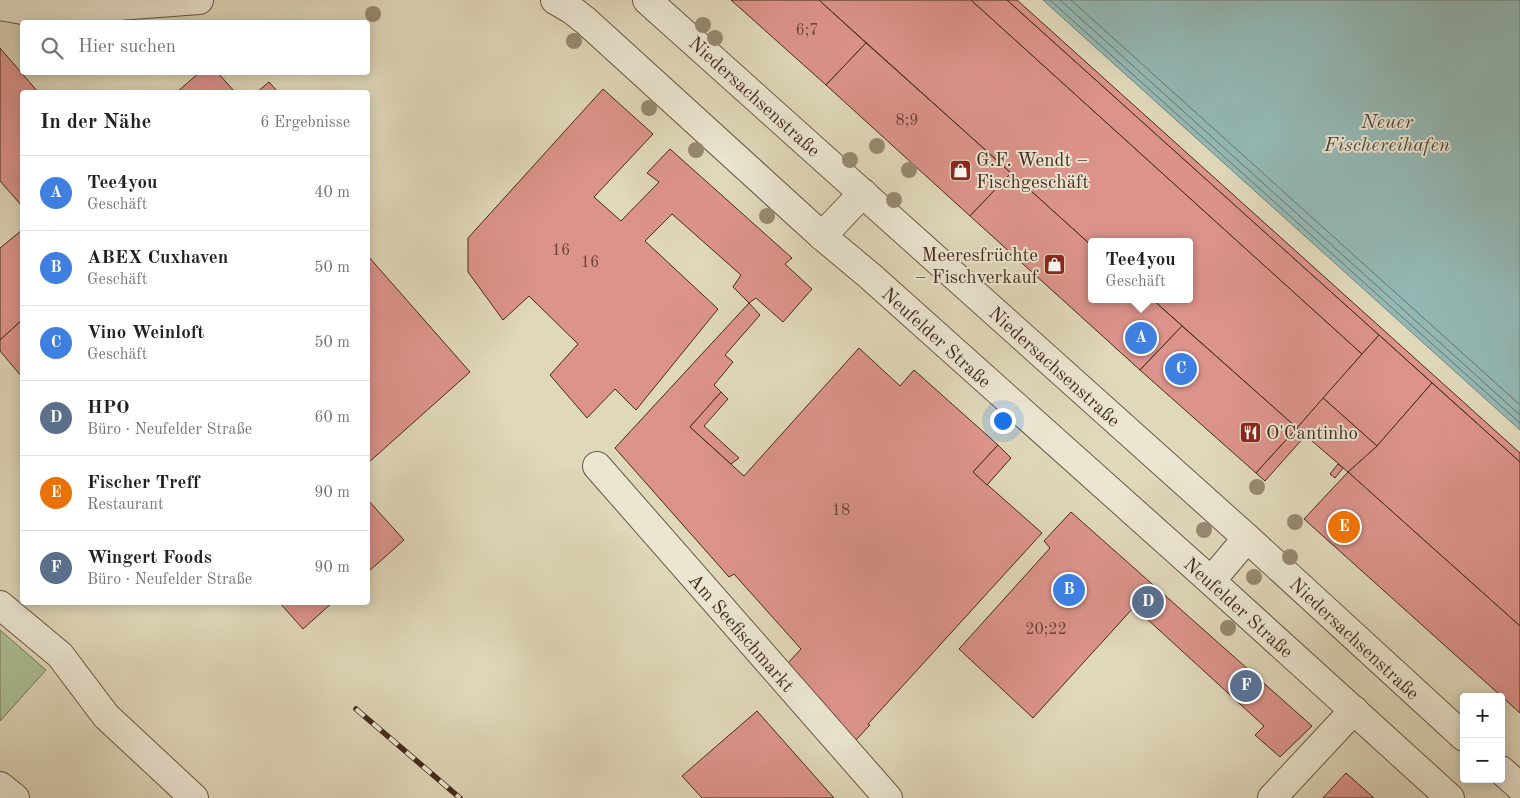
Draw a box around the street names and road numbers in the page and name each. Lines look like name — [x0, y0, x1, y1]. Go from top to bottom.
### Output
street label: Niedersachsenstraße — [684, 34, 823, 162]
street label: Neufelder Straße — [877, 285, 994, 393]
street label: Niedersachsenstraße — [984, 304, 1123, 432]
street label: Neufelder Straße — [1179, 555, 1296, 663]
street label: Am Seefischmarkt — [684, 571, 796, 696]
street label: Niedersachsenstraße — [1285, 575, 1422, 704]

